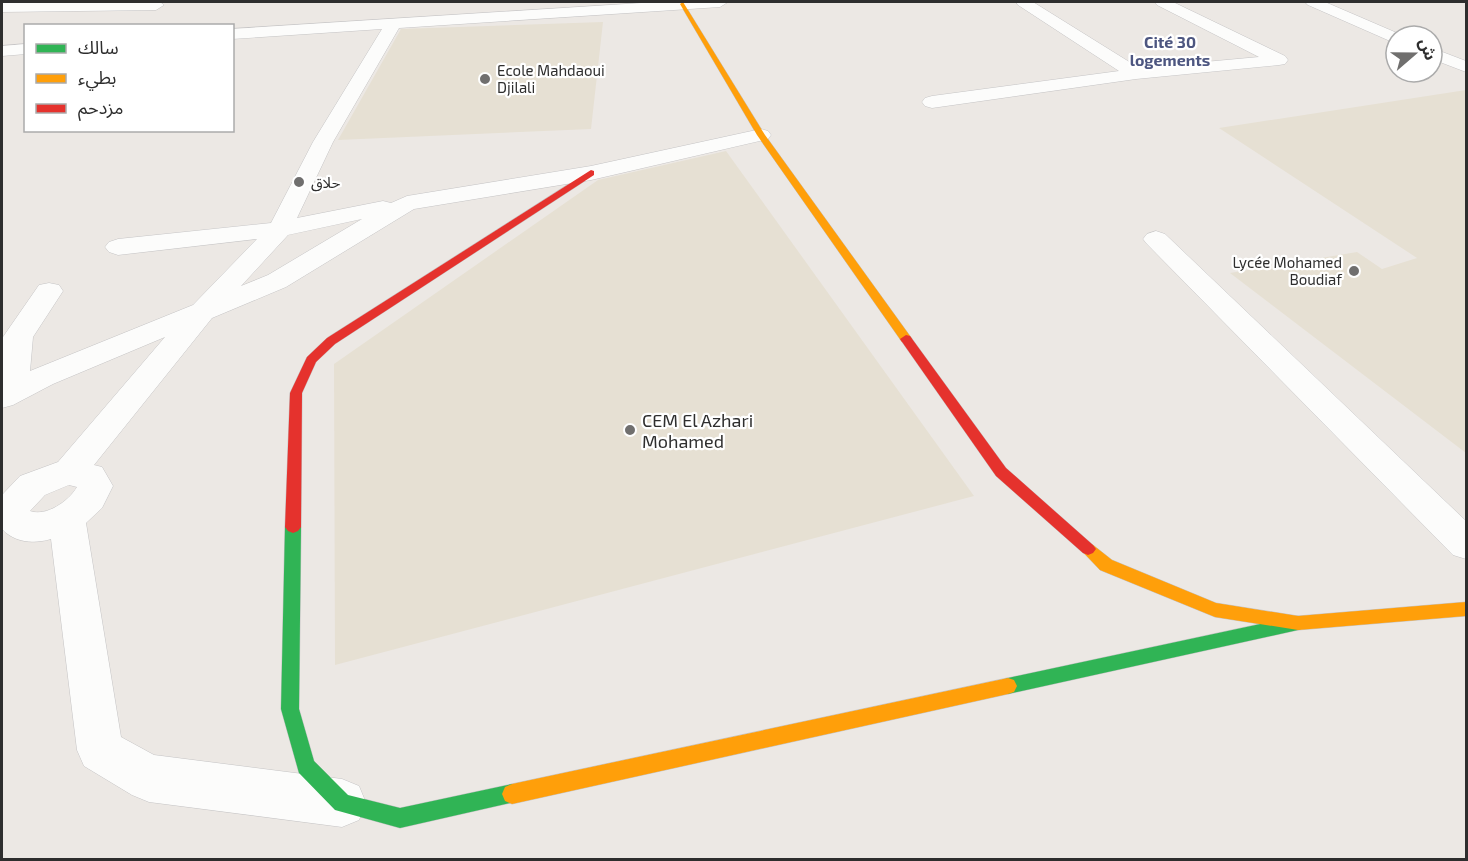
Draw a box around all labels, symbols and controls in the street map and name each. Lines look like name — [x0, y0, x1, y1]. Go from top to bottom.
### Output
legend — [24, 24, 234, 132]
north arrow — [1384, 24, 1444, 84]
district label: Cité 30 logements — [1130, 32, 1210, 69]
text: ش — [1415, 35, 1441, 63]
text: سالك — [78, 36, 119, 58]
place label: Ecole Mahdaoui Djilali — [497, 61, 605, 97]
text: بطيء — [78, 66, 116, 91]
marker: Ecole Mahdaoui Djilali — [478, 72, 492, 86]
text: مزدحم — [78, 96, 123, 121]
place label: حلاق — [311, 173, 341, 192]
marker: حلاق — [292, 175, 306, 189]
place label: Lycée Mohamed Boudiaf — [1232, 253, 1342, 288]
marker: Lycée Mohamed Boudiaf — [1347, 264, 1361, 278]
place label: CEM El Azhari Mohamed — [642, 409, 753, 452]
marker: CEM El Azhari Mohamed — [623, 423, 637, 437]

